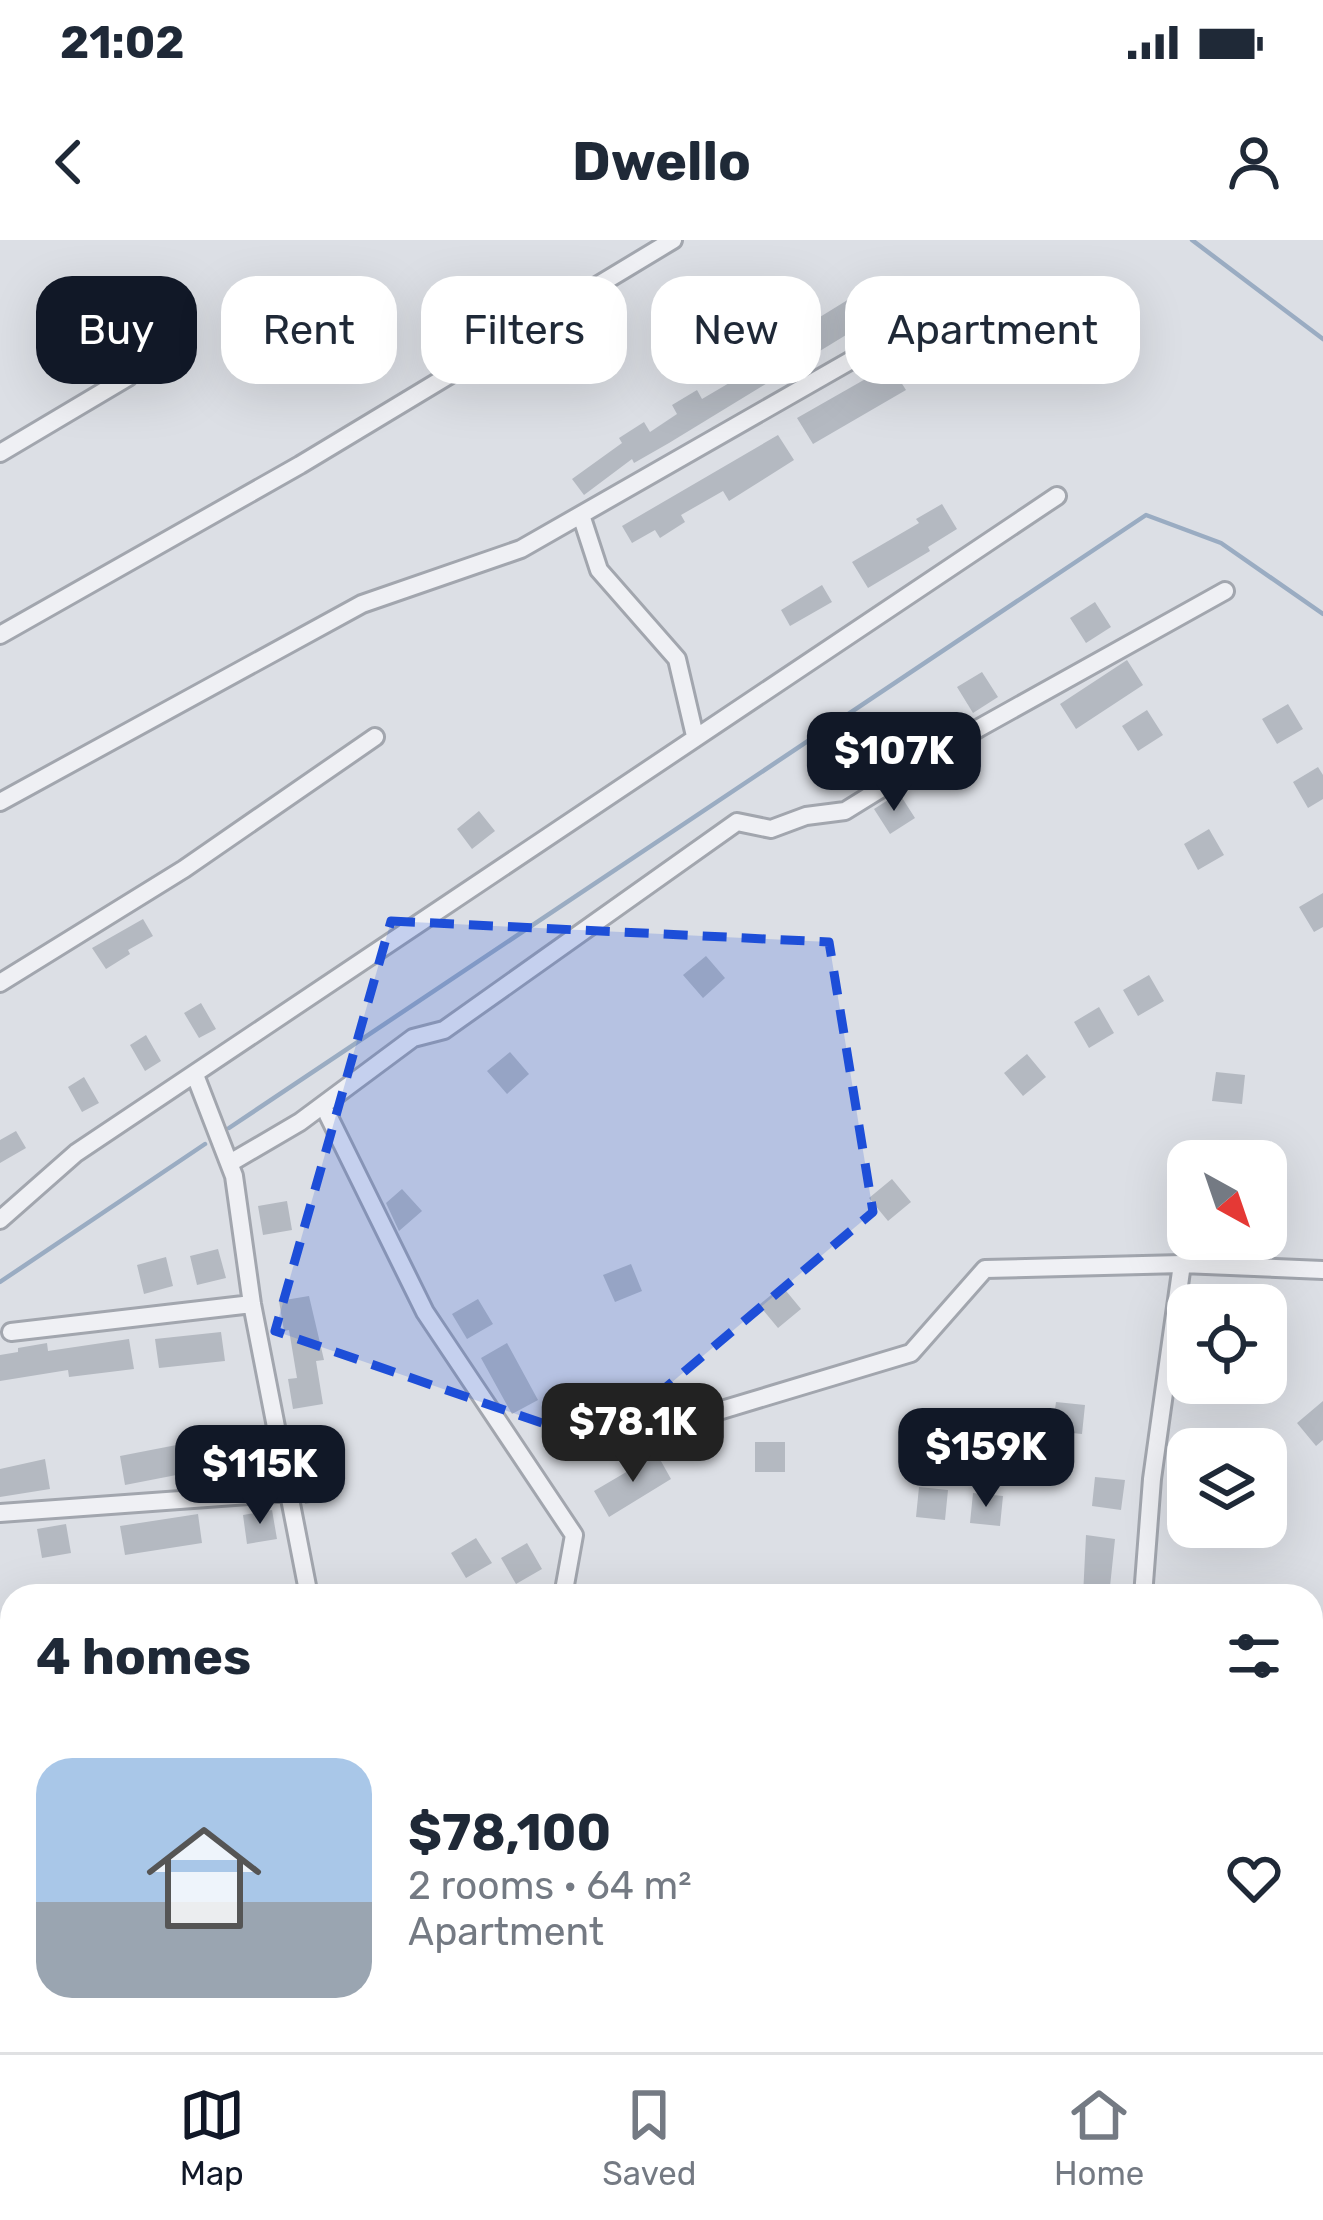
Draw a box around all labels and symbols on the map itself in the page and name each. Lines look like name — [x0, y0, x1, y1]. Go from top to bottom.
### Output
pin: $107K — [810, 712, 978, 814]
north arrow — [1167, 1140, 1287, 1260]
pin: $78.1K — [535, 1383, 731, 1485]
pin: $159K — [902, 1408, 1070, 1510]
pin: $115K — [176, 1425, 344, 1527]

